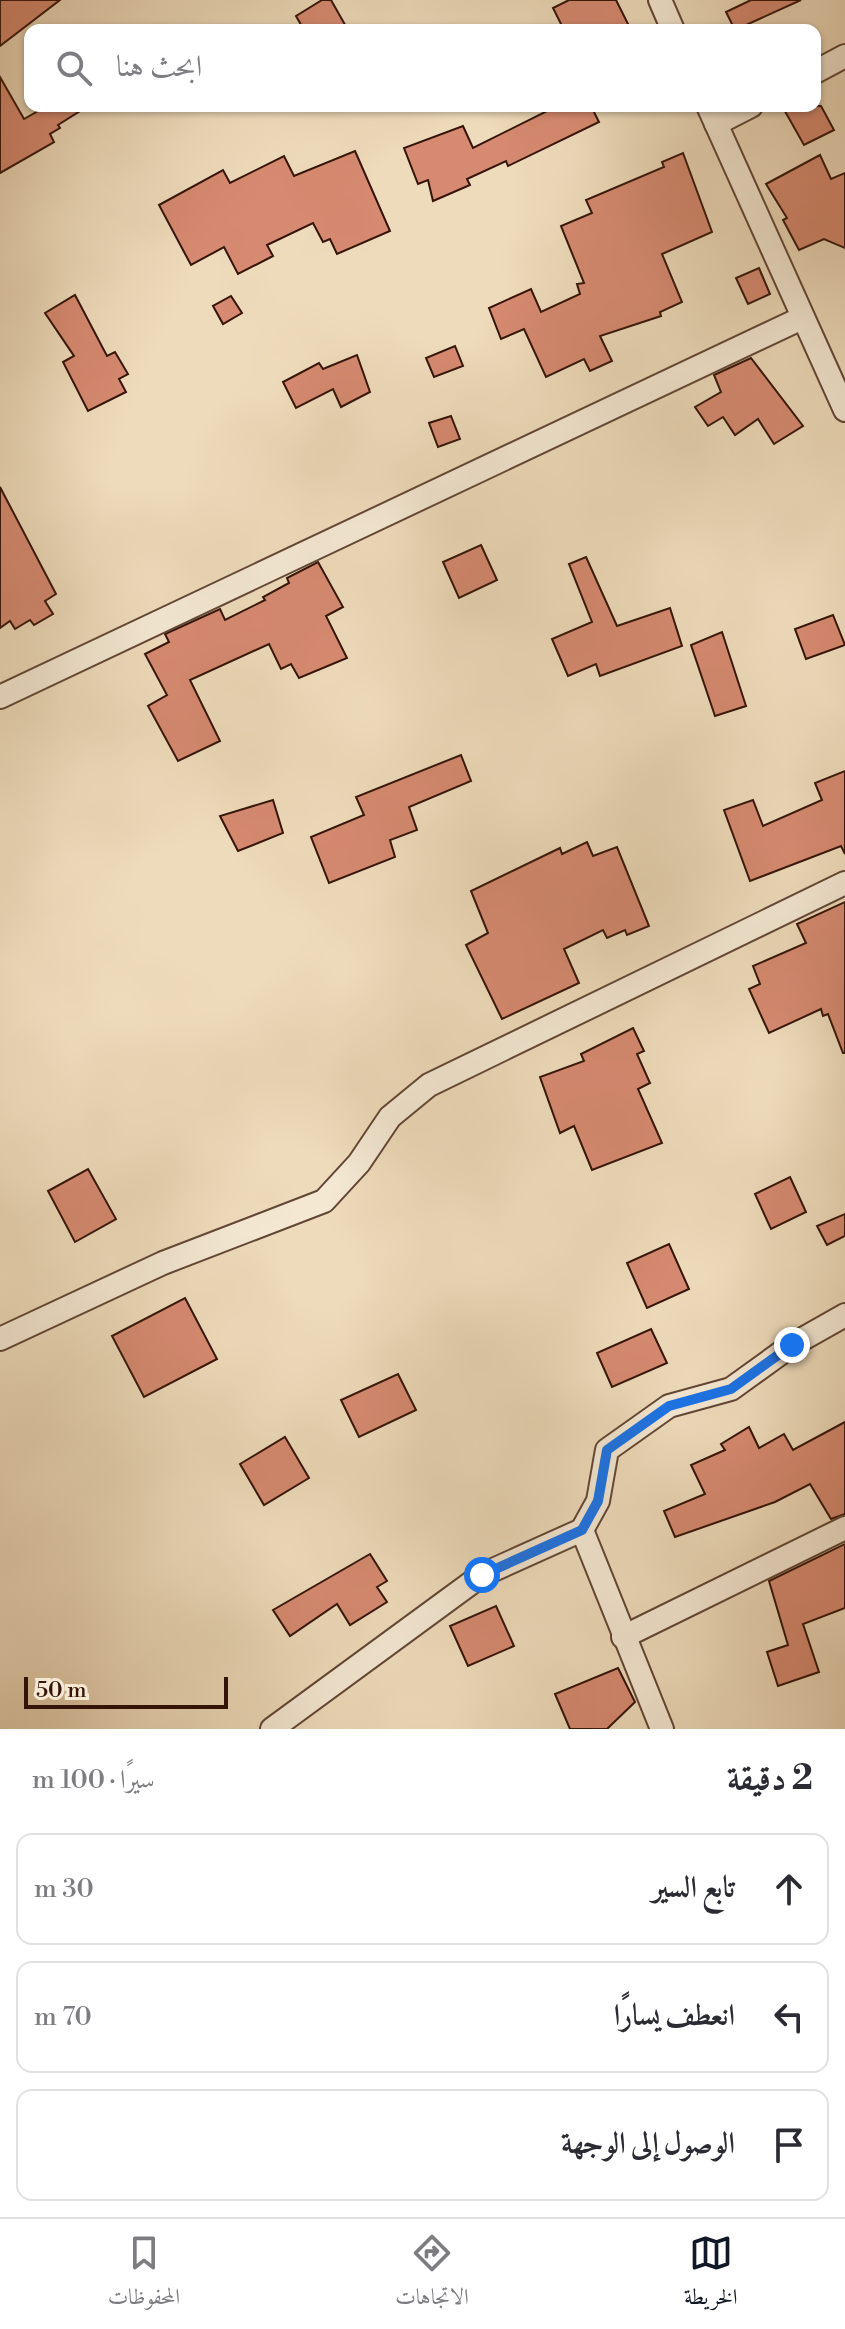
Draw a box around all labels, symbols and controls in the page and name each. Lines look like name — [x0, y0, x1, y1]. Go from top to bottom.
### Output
search box — [24, 24, 821, 112]
icon: search — [52, 46, 96, 90]
text: ابحث هنا — [116, 48, 202, 86]
route end — [774, 1327, 810, 1363]
route start — [464, 1557, 500, 1593]
scale bar — [24, 1673, 228, 1709]
text: 50 m — [36, 1677, 87, 1704]
text: 2 دقيقة — [727, 1758, 813, 1800]
text: سيرًا · 100 m — [32, 1764, 155, 1796]
icon: ahead — [767, 1867, 811, 1911]
text: تابع السير — [652, 1869, 735, 1907]
text: 30 m — [34, 1873, 94, 1905]
icon: left — [767, 1995, 811, 2039]
text: انعطف يسارًا — [614, 1997, 735, 2035]
text: 70 m — [34, 2001, 92, 2033]
icon: arrive — [767, 2123, 811, 2167]
text: الوصول إلى الوجهة — [561, 2125, 735, 2163]
tab: المحفوظات — [108, 2231, 180, 2318]
tab: الاتجاهات — [395, 2231, 469, 2318]
tab: الخريطة — [684, 2231, 737, 2318]

